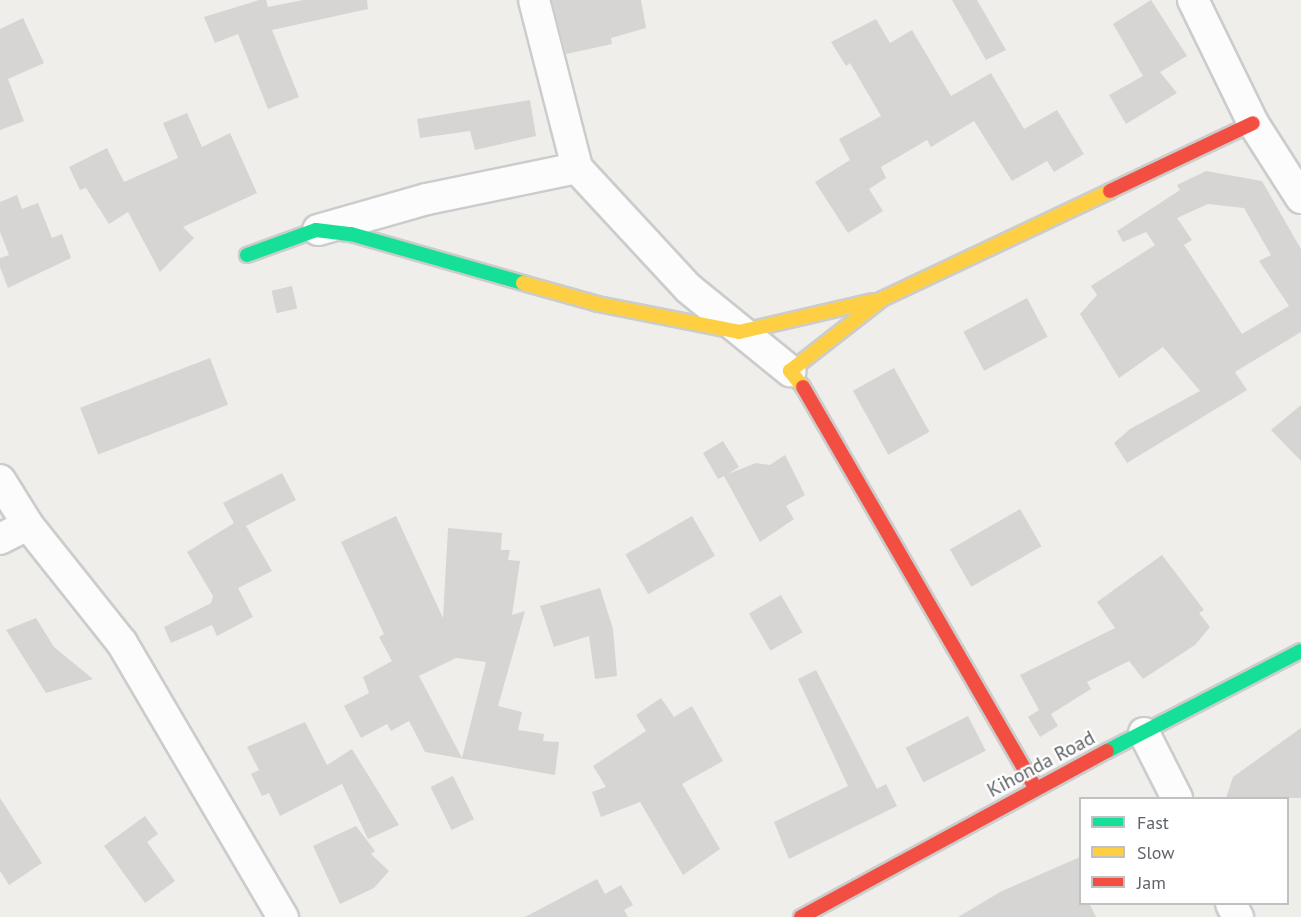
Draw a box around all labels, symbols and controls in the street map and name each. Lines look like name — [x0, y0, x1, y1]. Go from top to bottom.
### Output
street label: Kihonda Road — [983, 726, 1099, 802]
legend — [1079, 797, 1289, 905]
text: Fast — [1137, 811, 1169, 834]
text: Slow — [1137, 841, 1175, 864]
text: Jam — [1137, 871, 1166, 894]

